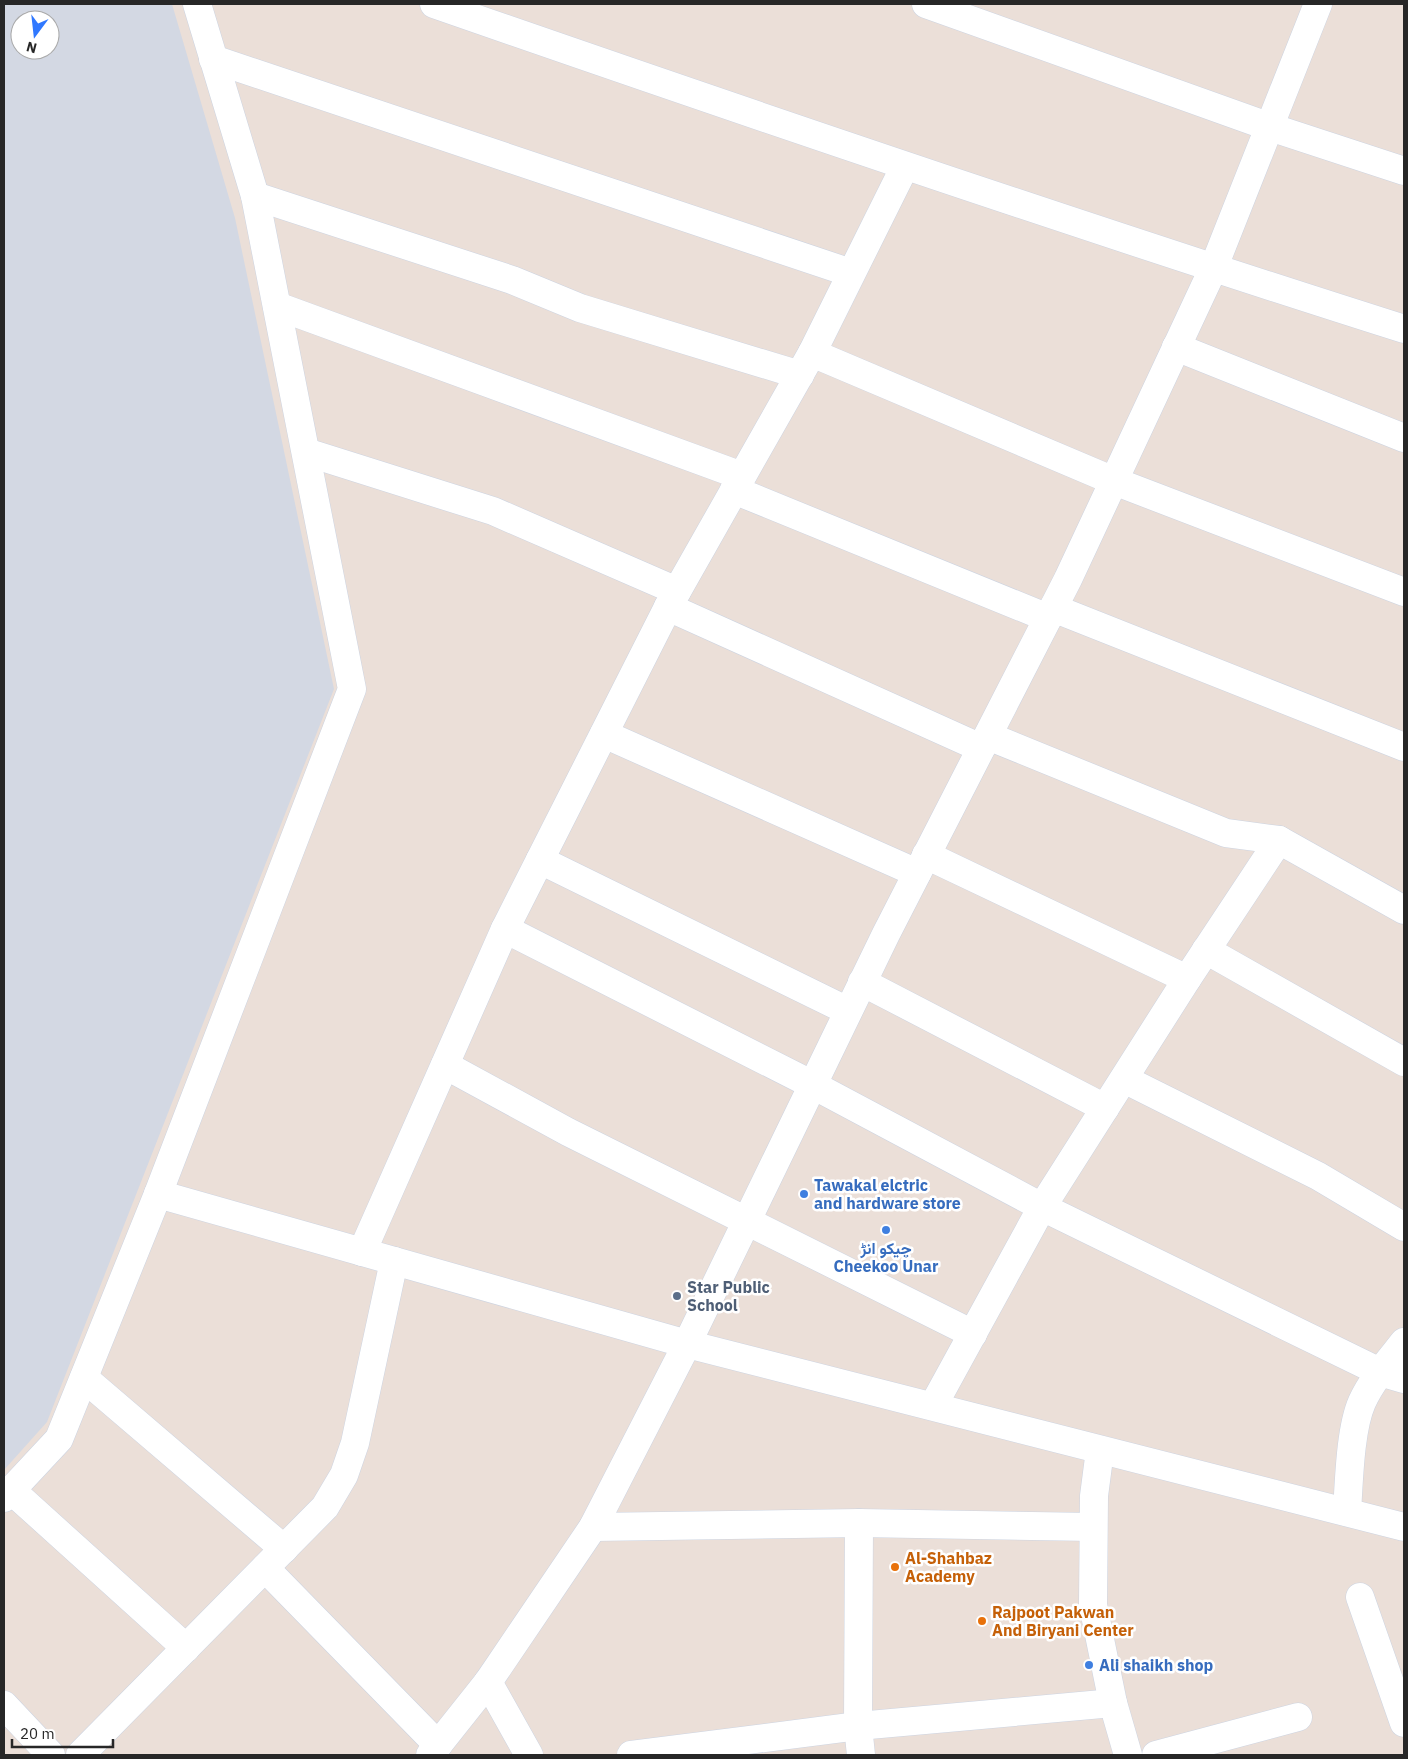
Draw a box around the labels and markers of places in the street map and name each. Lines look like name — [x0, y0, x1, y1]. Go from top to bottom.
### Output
place label: Tawakal elctric and hardware store — [814, 1175, 961, 1213]
marker: Tawakal elctric and hardware store — [798, 1188, 810, 1200]
marker: چیکو انڑ Cheekoo Unar — [880, 1224, 892, 1236]
place label: چیکو انڑ Cheekoo Unar — [834, 1238, 939, 1276]
place label: Star Public School — [687, 1277, 770, 1315]
marker: Star Public School — [671, 1290, 683, 1302]
place label: Al-Shahbaz Academy — [905, 1548, 992, 1586]
marker: Al-Shahbaz Academy — [889, 1561, 901, 1573]
place label: Rajpoot Pakwan And Biryani Center — [992, 1602, 1134, 1640]
marker: Rajpoot Pakwan And Biryani Center — [976, 1615, 988, 1627]
place label: Ali shaikh shop — [1099, 1655, 1214, 1675]
marker: Ali shaikh shop — [1083, 1659, 1095, 1671]

